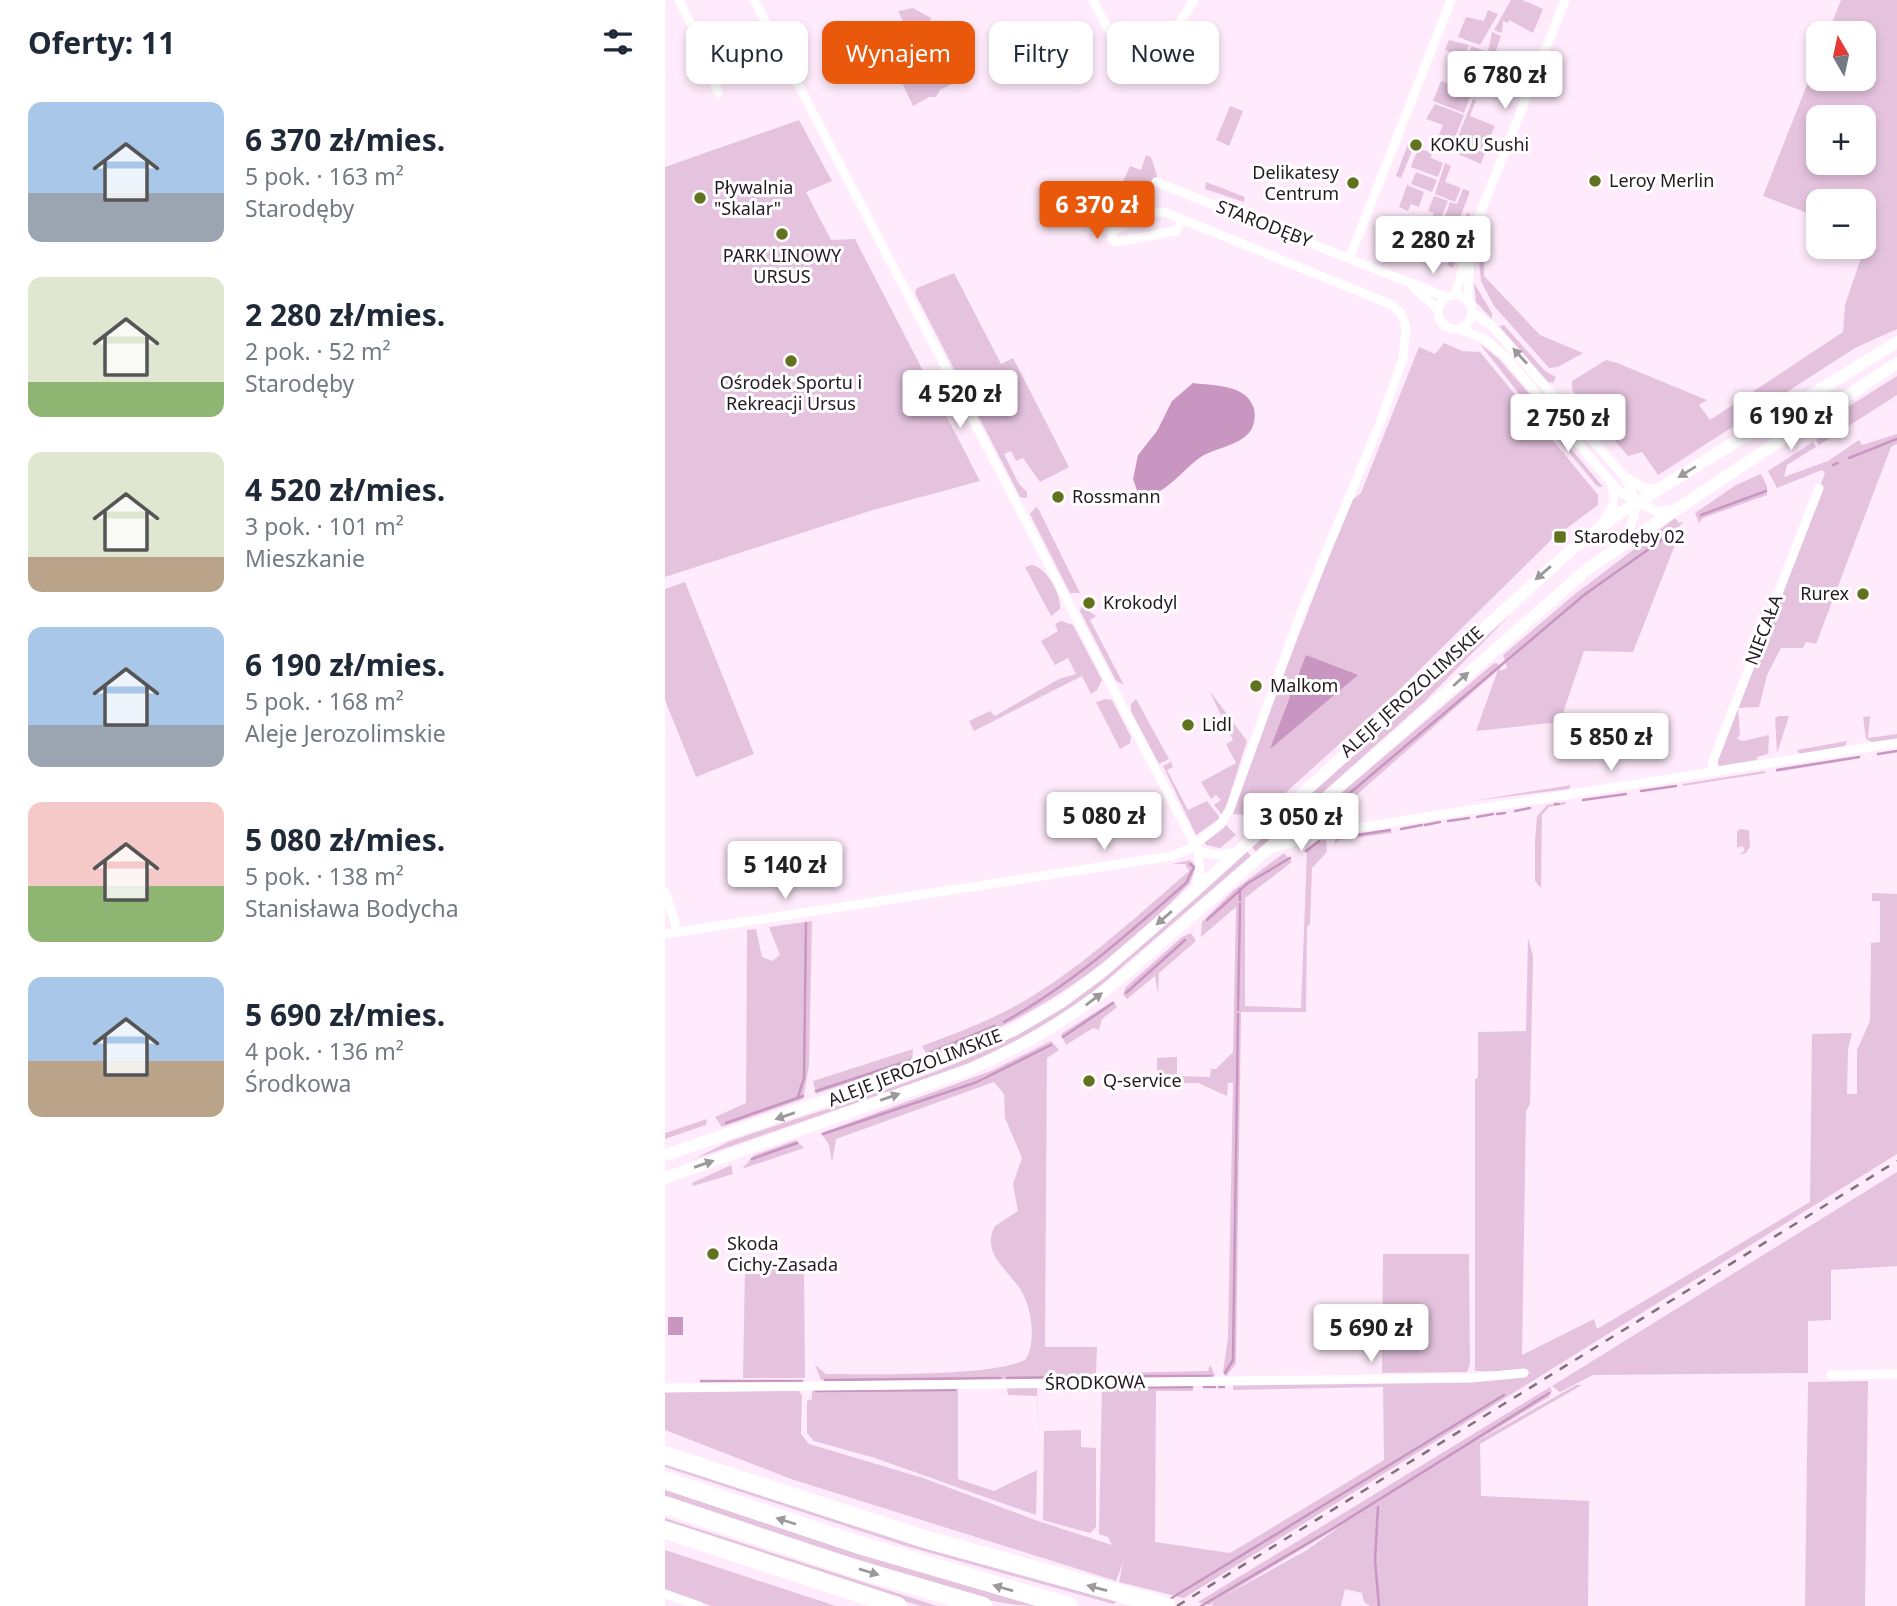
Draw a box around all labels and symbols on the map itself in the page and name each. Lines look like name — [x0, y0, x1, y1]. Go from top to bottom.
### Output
north arrow — [1806, 21, 1876, 91]
pin: 6 780 zł — [1433, 52, 1577, 111]
place label: KOKU Sushi — [1430, 132, 1529, 156]
marker: KOKU Sushi — [1408, 137, 1424, 153]
place label: Delikatesy Centrum — [1252, 160, 1340, 205]
place label: Leroy Merlin — [1609, 168, 1714, 192]
marker: Leroy Merlin — [1587, 173, 1603, 189]
place label: Pływalnia "Skalar" — [714, 175, 793, 220]
marker: Delikatesy Centrum — [1345, 175, 1361, 191]
pin: 6 370 zł — [1025, 182, 1169, 241]
marker: Pływalnia "Skalar" — [692, 190, 708, 206]
street label: STARODĘBY — [1213, 194, 1316, 253]
pin: 2 280 zł — [1361, 216, 1505, 276]
marker: PARK LINOWY URSUS — [774, 226, 790, 242]
place label: PARK LINOWY URSUS — [723, 243, 842, 288]
one-way arrow — [1512, 348, 1528, 365]
marker: Ośrodek Sportu i Rekreacji Ursus — [783, 353, 799, 369]
place label: Ośrodek Sportu i Rekreacji Ursus — [720, 370, 862, 415]
pin: 4 520 zł — [888, 370, 1032, 430]
pin: 6 190 zł — [1719, 392, 1863, 452]
pin: 2 750 zł — [1496, 394, 1640, 454]
one-way arrow — [1678, 465, 1697, 478]
place label: Rossmann — [1072, 484, 1161, 508]
marker: Rossmann — [1050, 489, 1066, 505]
place label: Starodęby 02 — [1574, 524, 1685, 548]
marker: Starodęby 02 — [1552, 529, 1568, 545]
one-way arrow — [1534, 565, 1552, 581]
place label: Rurex — [1800, 581, 1849, 605]
marker: Rurex — [1855, 586, 1871, 602]
place label: Krokodyl — [1103, 590, 1178, 614]
street label: NIECAŁA — [1739, 591, 1788, 668]
marker: Krokodyl — [1081, 595, 1097, 611]
street label: ALEJE JEROZOLIMSKIE — [1335, 621, 1488, 762]
one-way arrow — [1452, 672, 1469, 688]
place label: Malkom — [1270, 673, 1338, 697]
marker: Malkom — [1248, 678, 1264, 694]
place label: Lidl — [1202, 712, 1232, 736]
pin: 5 850 zł — [1539, 714, 1683, 773]
marker: Lidl — [1180, 717, 1196, 733]
pin: 5 080 zł — [1032, 792, 1176, 852]
pin: 3 050 zł — [1229, 794, 1373, 853]
pin: 5 140 zł — [713, 842, 857, 901]
one-way arrow — [1155, 910, 1173, 926]
one-way arrow — [1085, 992, 1103, 1006]
street label: ALEJE JEROZOLIMSKIE — [824, 1023, 1005, 1111]
place label: Q-service — [1103, 1068, 1182, 1092]
marker: Q-service — [1081, 1073, 1097, 1089]
one-way arrow — [880, 1092, 901, 1103]
one-way arrow — [774, 1111, 795, 1122]
one-way arrow — [694, 1158, 715, 1169]
place label: Skoda Cichy-Zasada — [727, 1231, 838, 1276]
marker: Skoda Cichy-Zasada — [705, 1246, 721, 1262]
pin: 5 690 zł — [1299, 1304, 1443, 1364]
street label: ŚRODKOWA — [1045, 1369, 1146, 1395]
one-way arrow — [775, 1515, 796, 1525]
one-way arrow — [859, 1568, 880, 1578]
one-way arrow — [992, 1582, 1013, 1592]
one-way arrow — [1086, 1582, 1108, 1593]

